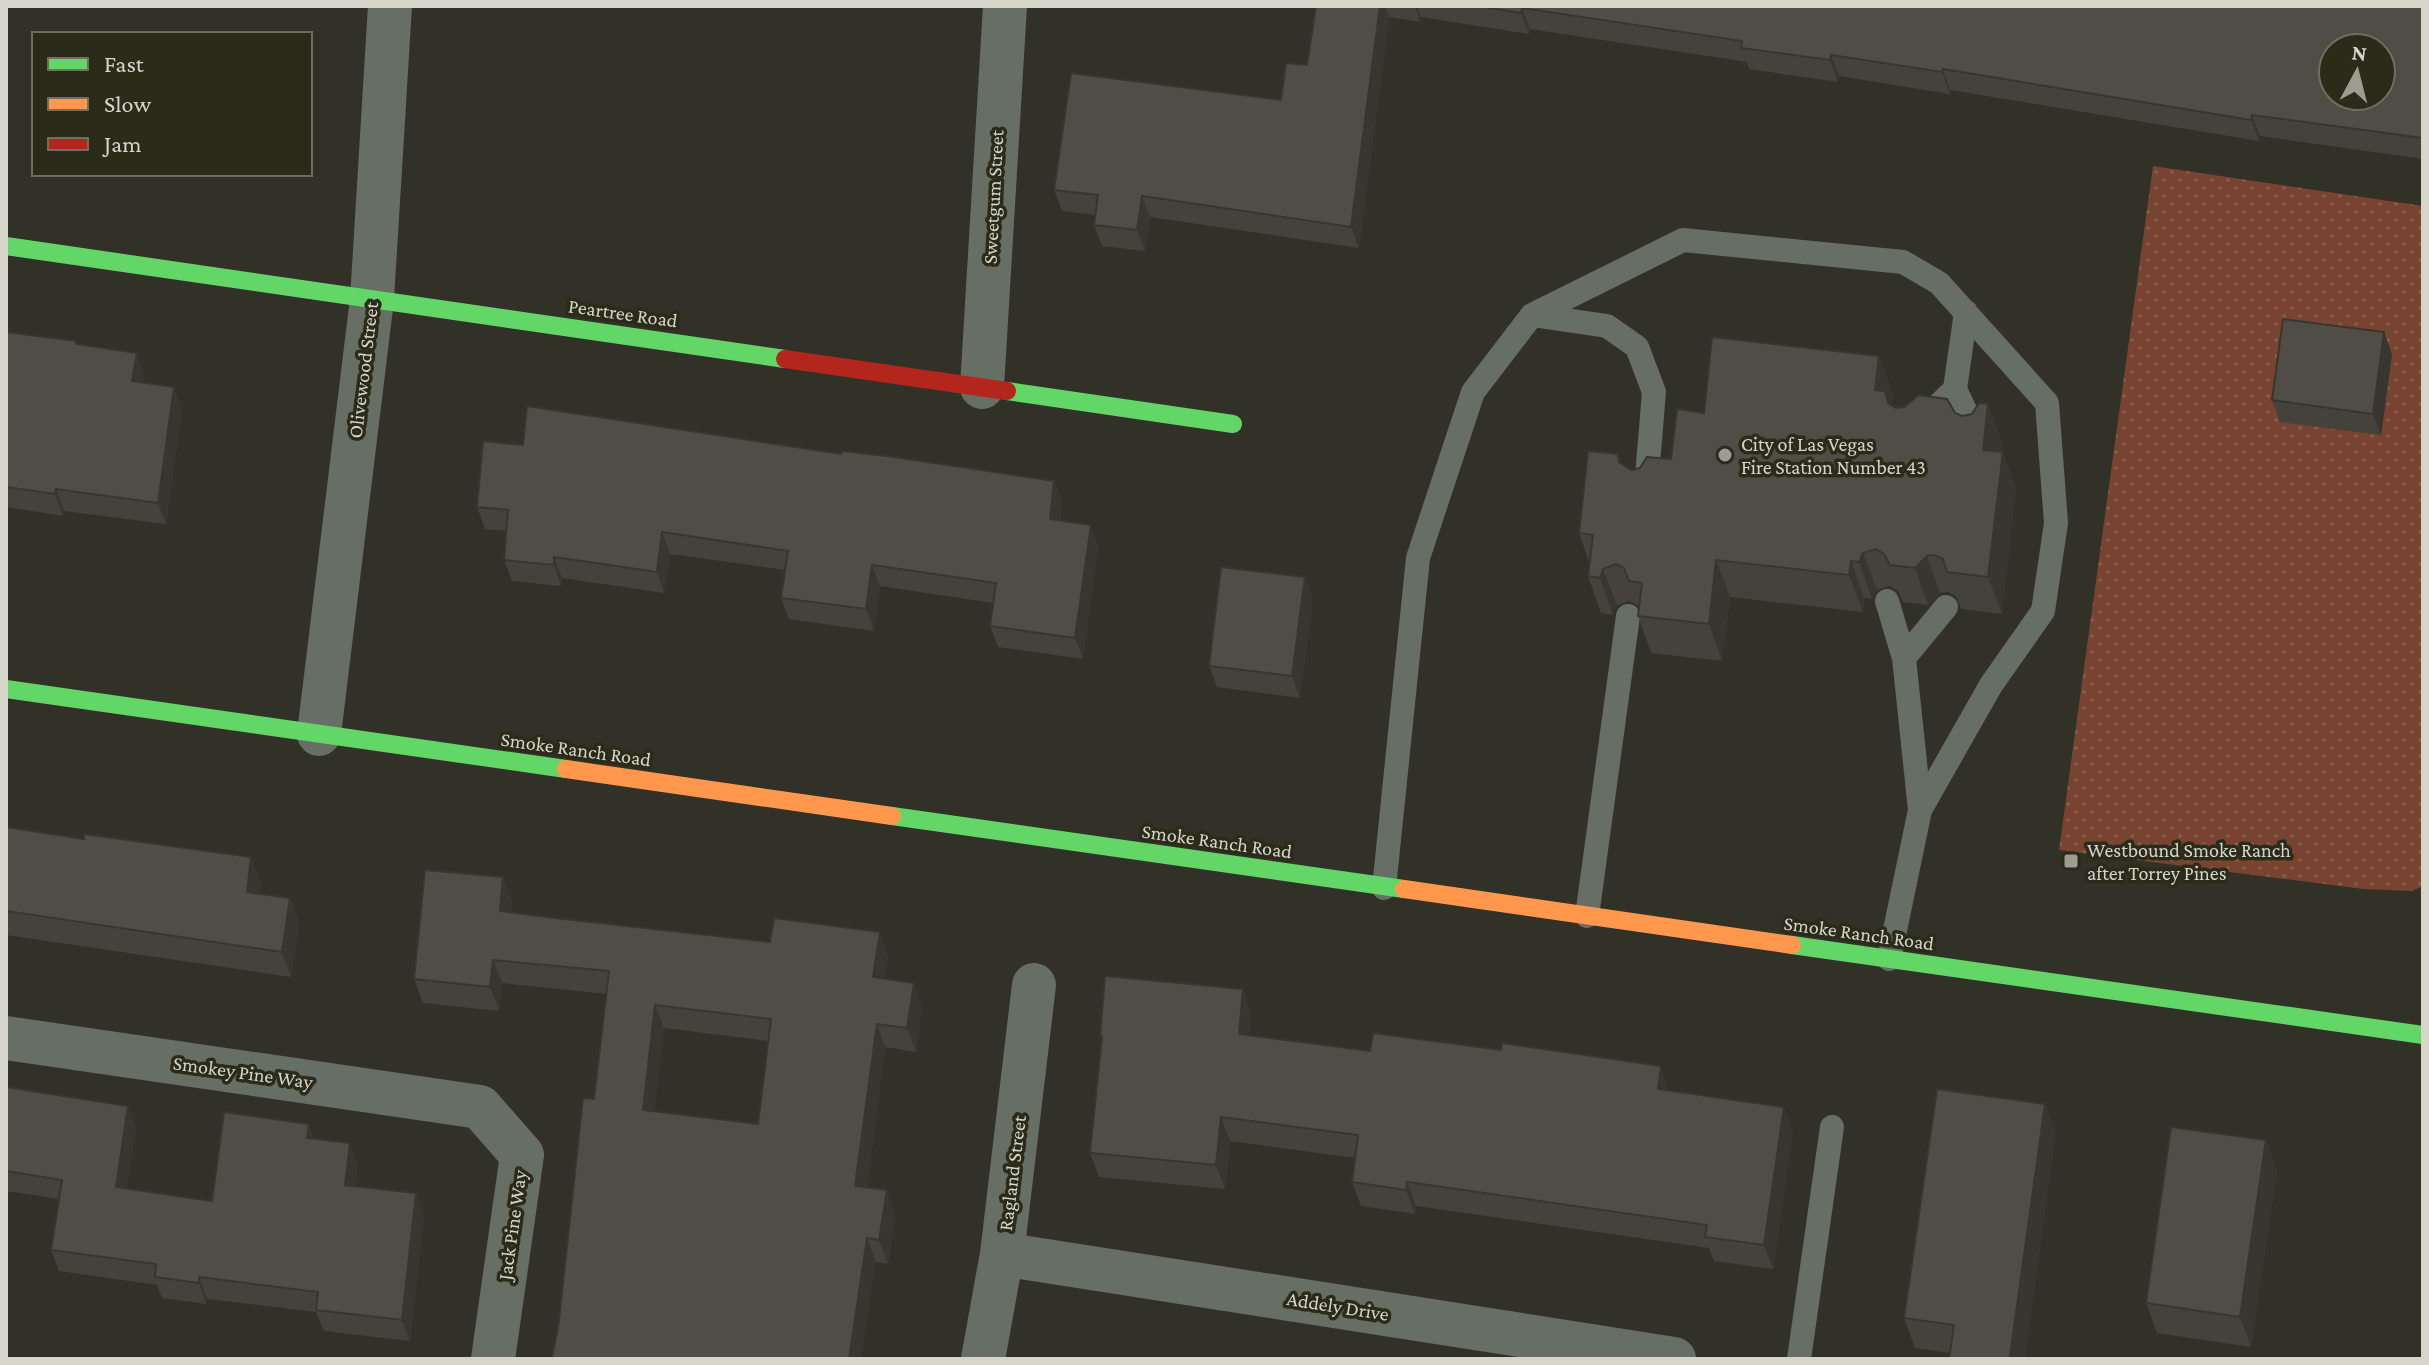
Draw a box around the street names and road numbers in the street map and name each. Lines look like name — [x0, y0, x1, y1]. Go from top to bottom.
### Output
street label: Sweetgum Street — [978, 129, 1009, 265]
street label: Peartree Road — [567, 294, 679, 332]
street label: Olivewood Street — [344, 300, 382, 439]
street label: Smoke Ranch Road — [499, 728, 653, 771]
street label: Smoke Ranch Road — [1140, 820, 1294, 863]
street label: Smoke Ranch Road — [1782, 912, 1936, 955]
street label: Smokey Pine Way — [172, 1051, 315, 1094]
street label: Ragland Street — [994, 1114, 1031, 1232]
street label: Jack Pine Way — [493, 1168, 532, 1284]
street label: Addely Drive — [1285, 1287, 1391, 1326]

